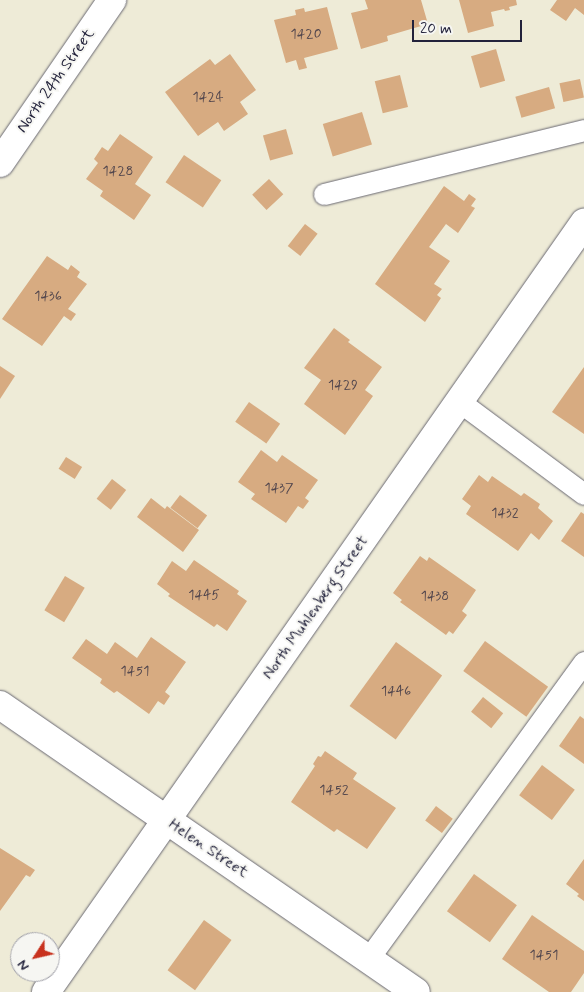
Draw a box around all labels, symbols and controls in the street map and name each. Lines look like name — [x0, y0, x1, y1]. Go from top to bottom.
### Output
scale bar — [414, 10, 524, 42]
text: 20 m — [420, 19, 452, 39]
street label: North 24th Street — [13, 25, 99, 137]
house number: 1420 — [291, 26, 321, 42]
house number: 1424 — [192, 89, 224, 105]
house number: 1428 — [103, 163, 133, 179]
house number: 1436 — [34, 288, 62, 304]
house number: 1429 — [328, 377, 358, 393]
house number: 1437 — [265, 480, 293, 496]
house number: 1432 — [491, 505, 519, 521]
street label: North Muhlenberg Street — [259, 533, 373, 683]
house number: 1445 — [188, 587, 220, 603]
house number: 1438 — [421, 588, 449, 604]
house number: 1451 — [121, 663, 149, 679]
house number: 1446 — [381, 683, 411, 699]
house number: 1452 — [319, 782, 349, 798]
street label: Helen Street — [164, 815, 252, 883]
north arrow — [10, 932, 60, 982]
house number: 1451 — [530, 947, 558, 963]
text: N — [13, 956, 34, 974]

